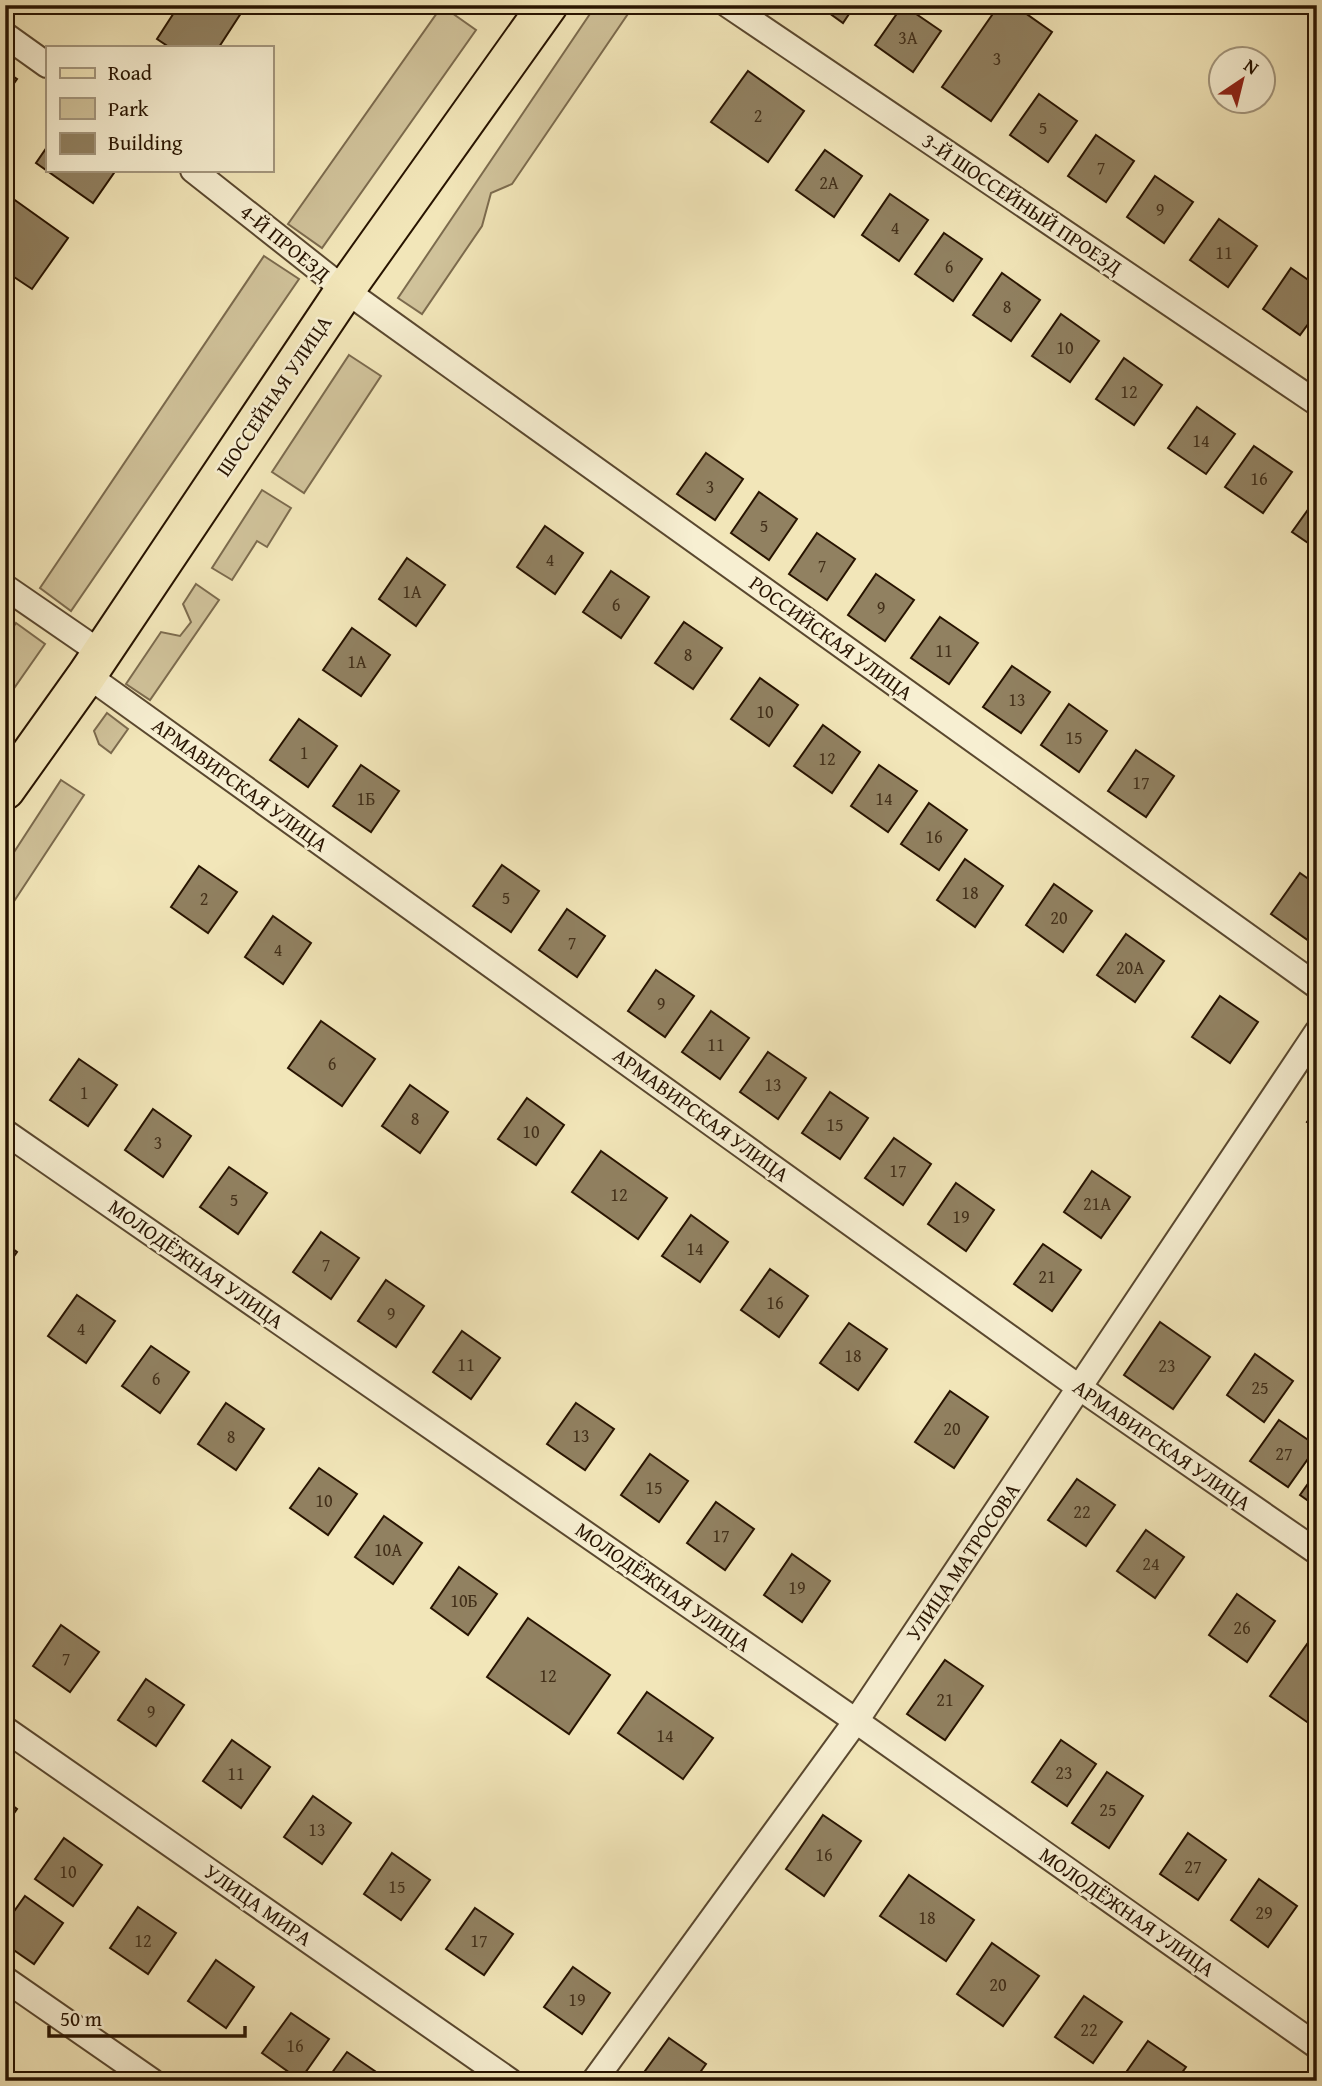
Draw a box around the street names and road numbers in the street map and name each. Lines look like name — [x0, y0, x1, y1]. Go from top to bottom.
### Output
street label: 3-Й ШОССЕЙНЫЙ ПРОЕЗД — [916, 125, 1129, 282]
street label: 4-Й ПРОЕЗД — [233, 196, 337, 289]
street label: ШОССЕЙНАЯ УЛИЦА — [208, 309, 339, 482]
street label: РОССИЙСКАЯ УЛИЦА — [743, 568, 920, 708]
street label: АРМАВИРСКАЯ УЛИЦА — [146, 710, 335, 859]
street label: АРМАВИРСКАЯ УЛИЦА — [607, 1040, 796, 1189]
street label: МОЛОДЁЖНАЯ УЛИЦА — [102, 1191, 291, 1336]
street label: АРМАВИРСКАЯ УЛИЦА — [1067, 1371, 1258, 1518]
street label: УЛИЦА МАТРОСОВА — [898, 1476, 1027, 1647]
street label: МОЛОДЁЖНАЯ УЛИЦА — [569, 1514, 758, 1659]
street label: МОЛОДЁЖНАЯ УЛИЦА — [1033, 1839, 1222, 1984]
street label: УЛИЦА МИРА — [198, 1856, 319, 1954]

